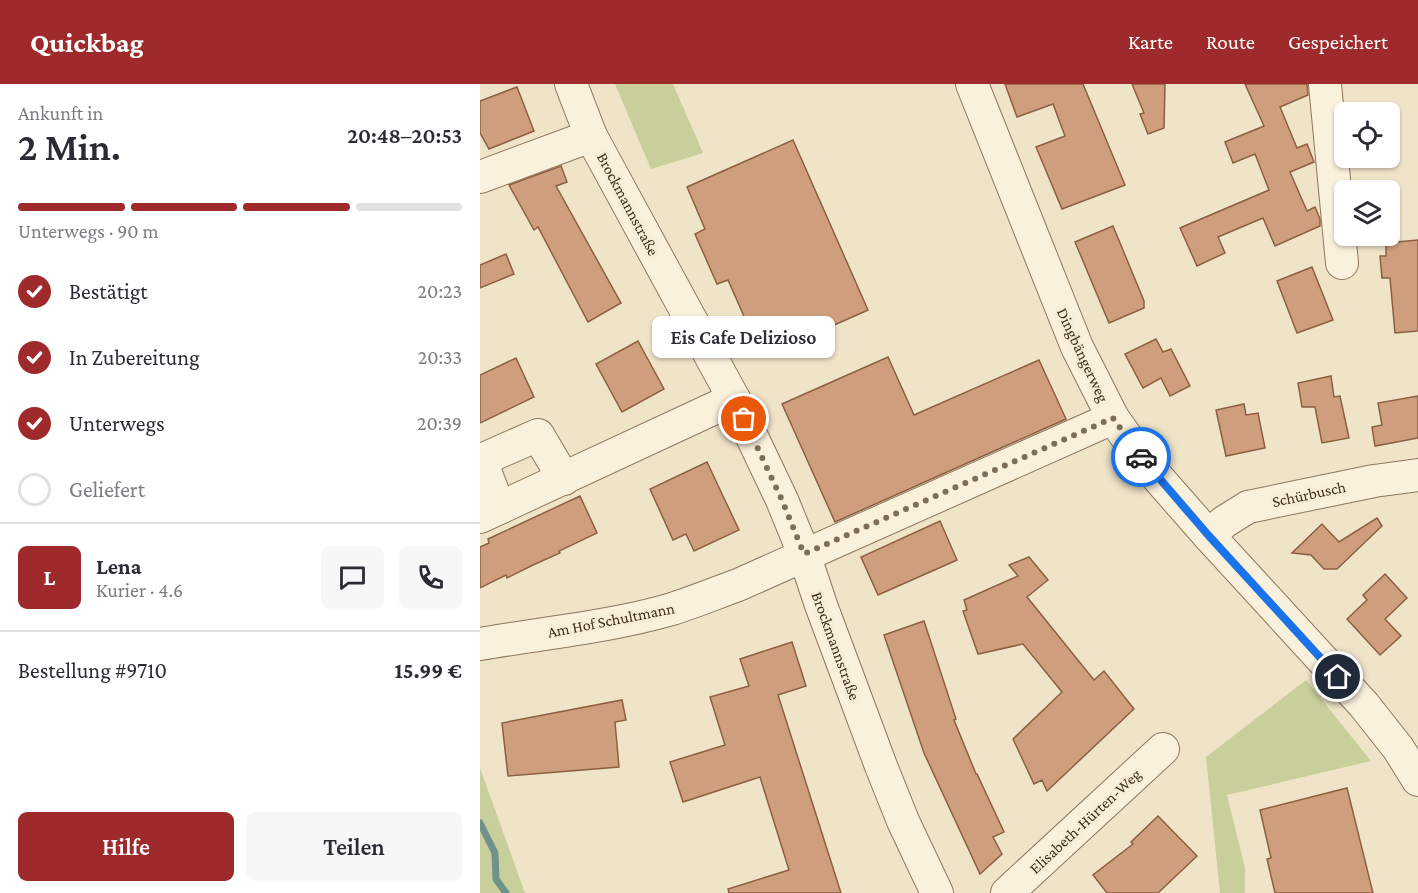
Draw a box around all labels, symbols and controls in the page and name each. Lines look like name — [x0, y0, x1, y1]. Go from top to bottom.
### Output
text: Quickbag — [30, 27, 144, 58]
text: Karte — [1128, 30, 1173, 54]
text: Route — [1206, 30, 1255, 54]
text: Gespeichert — [1288, 30, 1388, 54]
text: Ankunft in — [18, 102, 103, 124]
map controls — [1334, 102, 1400, 246]
button: locate — [1334, 102, 1400, 168]
text: 20:48–20:53 — [347, 123, 462, 148]
text: 2 Min. — [18, 125, 121, 168]
street label: Brockmannstraße — [594, 150, 662, 258]
button: layers — [1334, 180, 1400, 246]
text: Unterwegs · 90 m — [18, 220, 158, 242]
icon: check — [18, 275, 51, 308]
text: Bestätigt — [69, 279, 148, 304]
text: 20:23 — [418, 280, 462, 302]
street label: Dingbängerweg — [1053, 305, 1112, 406]
callout: Eis Cafe Delizioso — [652, 317, 836, 359]
text: Eis Cafe Delizioso — [671, 326, 816, 348]
icon: check — [18, 341, 51, 374]
text: In Zubereitung — [69, 345, 200, 370]
text: 20:33 — [418, 346, 462, 368]
pin — [718, 393, 769, 444]
icon: bag — [727, 402, 760, 435]
icon: check — [18, 407, 51, 440]
text: Unterwegs — [69, 411, 165, 436]
text: 20:39 — [417, 412, 462, 434]
courier — [1111, 427, 1171, 487]
icon: car — [1125, 441, 1158, 474]
text: Geliefert — [69, 477, 145, 502]
street label: Schürbusch — [1271, 478, 1348, 510]
button: chat — [321, 546, 384, 609]
button: phone — [399, 546, 462, 609]
text: Lena — [96, 554, 141, 579]
text: L — [44, 565, 55, 590]
text: Kurier · 4.6 — [96, 579, 183, 601]
street label: Brockmannstraße — [809, 590, 863, 702]
street label: Am Hof Schultmann — [546, 599, 676, 641]
pin — [1312, 651, 1363, 702]
text: Bestellung #9710 — [18, 658, 167, 683]
text: 15.99 € — [394, 658, 462, 683]
icon: home — [1321, 660, 1354, 693]
street label: Elisabeth-Hürten-Weg — [1026, 765, 1145, 878]
button: Hilfe — [18, 812, 234, 881]
button: Teilen — [246, 812, 462, 881]

